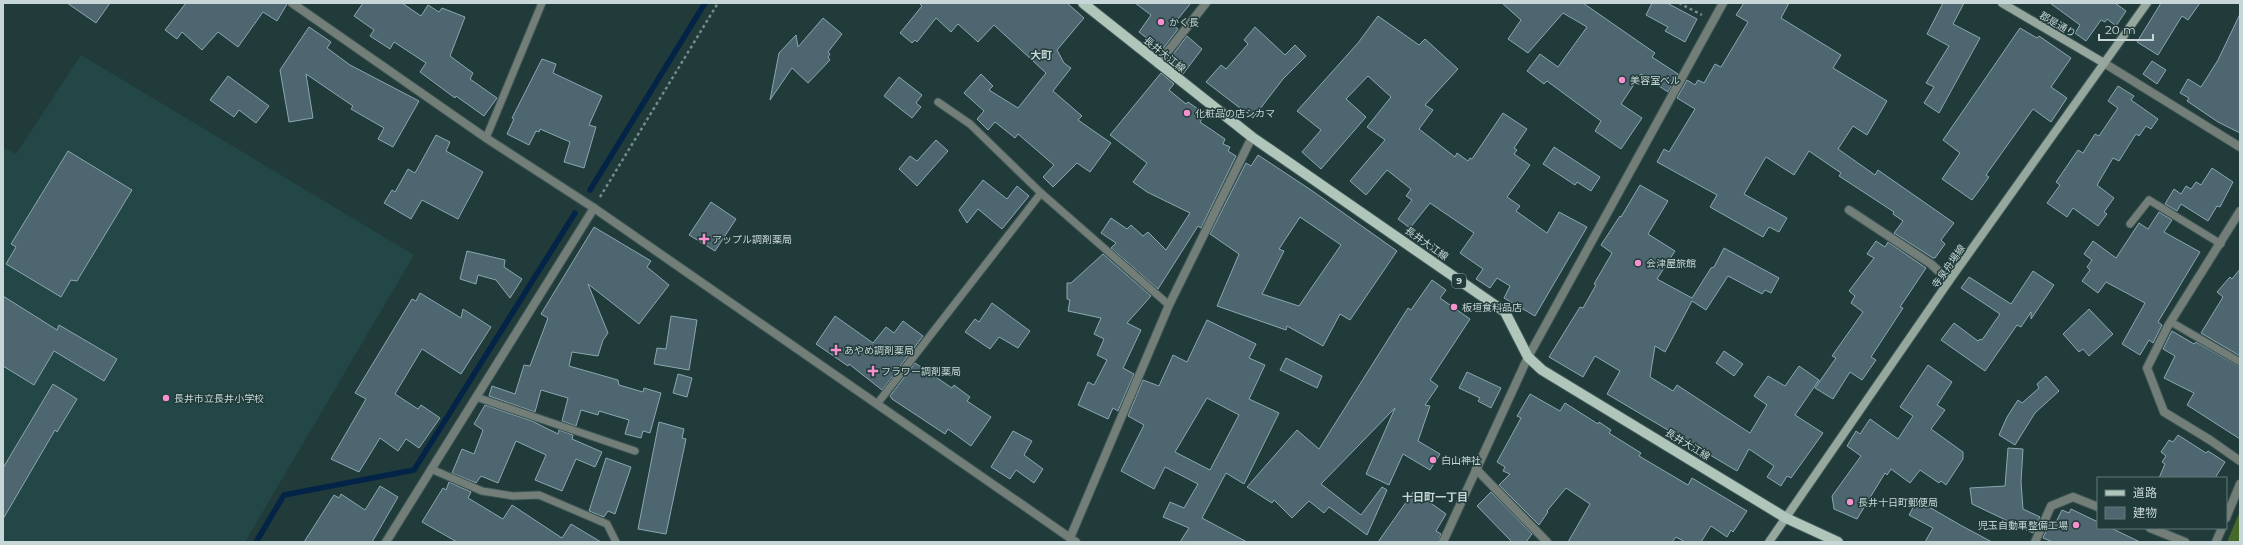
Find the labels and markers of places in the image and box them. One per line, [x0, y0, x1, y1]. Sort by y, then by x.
place label: かく長 [1169, 16, 1199, 29]
marker: かく長 [1156, 17, 1166, 27]
place label: 美容室ベル [1630, 74, 1680, 87]
marker: 美容室ベル [1617, 75, 1627, 85]
place label: 化粧品の店シカマ [1195, 107, 1275, 120]
marker: 化粧品の店シカマ [1182, 108, 1192, 118]
place label: アップル調剤薬局 [712, 233, 792, 246]
marker: アップル調剤薬局 [699, 234, 709, 244]
place label: 会津屋旅館 [1646, 257, 1696, 270]
marker: 会津屋旅館 [1633, 258, 1643, 268]
place label: 板垣食料品店 [1462, 301, 1522, 314]
marker: 板垣食料品店 [1449, 302, 1459, 312]
place label: あやめ調剤薬局 [844, 344, 914, 357]
marker: あやめ調剤薬局 [831, 345, 841, 355]
place label: フラワー調剤薬局 [881, 365, 961, 378]
marker: フラワー調剤薬局 [868, 366, 878, 376]
place label: 長井市立長井小学校 [174, 392, 264, 405]
marker: 長井市立長井小学校 [161, 393, 171, 403]
place label: 白山神社 [1441, 454, 1481, 467]
marker: 白山神社 [1428, 455, 1438, 465]
place label: 長井十日町郵便局 [1858, 496, 1938, 509]
marker: 長井十日町郵便局 [1845, 497, 1855, 507]
place label: 児玉自動車整備工場 [1978, 519, 2068, 532]
marker: 児玉自動車整備工場 [2071, 520, 2081, 530]

